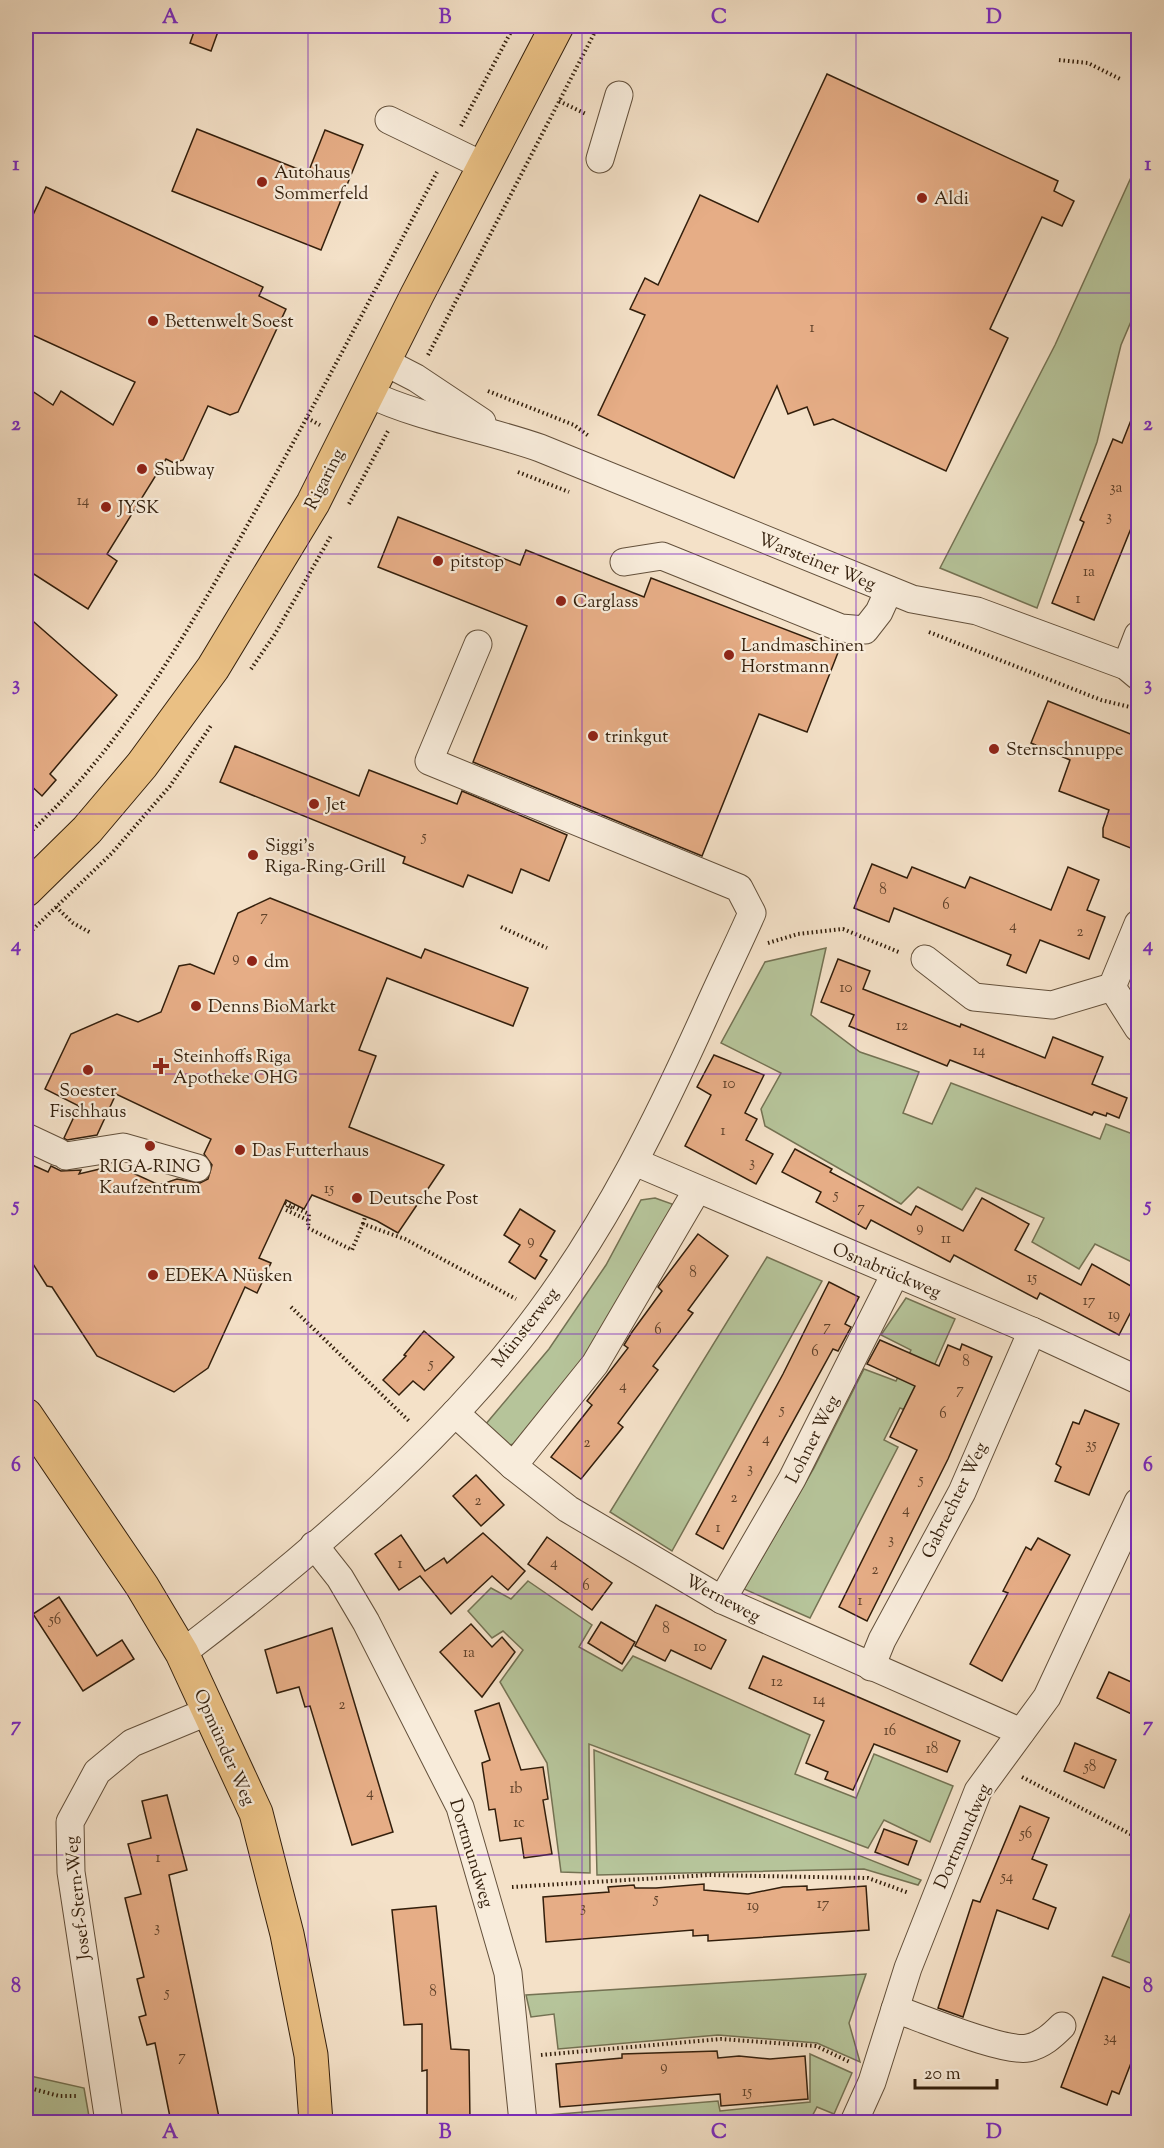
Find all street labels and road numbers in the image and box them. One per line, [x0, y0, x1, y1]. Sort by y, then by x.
street label: Rigaring [299, 444, 352, 515]
street label: Warsteiner Weg [753, 527, 879, 598]
street label: Osnabrückweg [828, 1237, 945, 1307]
street label: Münsterweg [487, 1282, 566, 1374]
street label: Lohner Weg [780, 1391, 847, 1489]
street label: Gabrechter Weg [916, 1438, 995, 1564]
street label: Werneweg [680, 1569, 765, 1631]
street label: Opmünder Weg [186, 1685, 261, 1811]
street label: Dortmundweg [929, 1780, 999, 1894]
street label: Dortmundweg [441, 1796, 499, 1911]
street label: Josef-Stern-Weg [60, 1834, 99, 1962]

